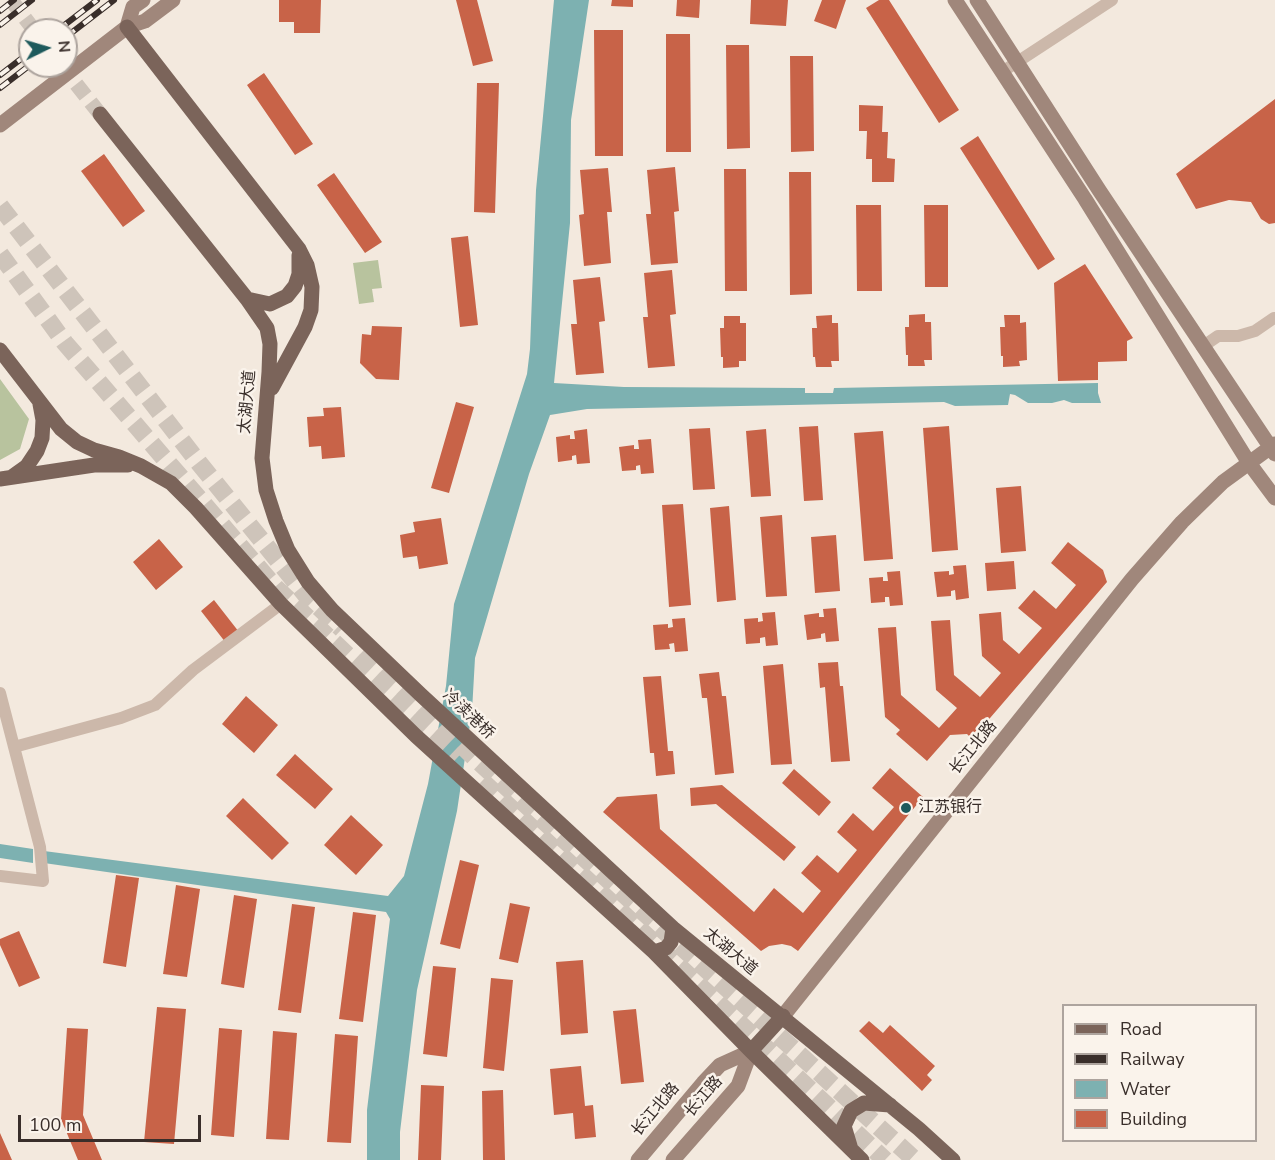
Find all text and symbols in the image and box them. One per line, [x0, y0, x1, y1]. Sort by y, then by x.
north arrow [18, 18, 78, 78]
text: N [52, 40, 75, 54]
street label: 太湖大道 [236, 369, 260, 435]
street label: 冷渎港桥 [438, 686, 498, 744]
street label: 长江北路 [946, 717, 1002, 779]
place label: 江苏银行 [918, 798, 982, 818]
marker: 江苏银行 [899, 801, 913, 815]
street label: 太湖大道 [699, 924, 761, 980]
legend [1062, 1004, 1257, 1142]
text: Road [1120, 1017, 1162, 1041]
text: Railway [1120, 1047, 1185, 1071]
street label: 长江路 [681, 1073, 727, 1121]
text: Water [1120, 1077, 1171, 1101]
street label: 长江北路 [628, 1079, 684, 1141]
scale bar [21, 1103, 204, 1141]
text: Building [1120, 1107, 1187, 1131]
text: 100 m [29, 1113, 81, 1137]

